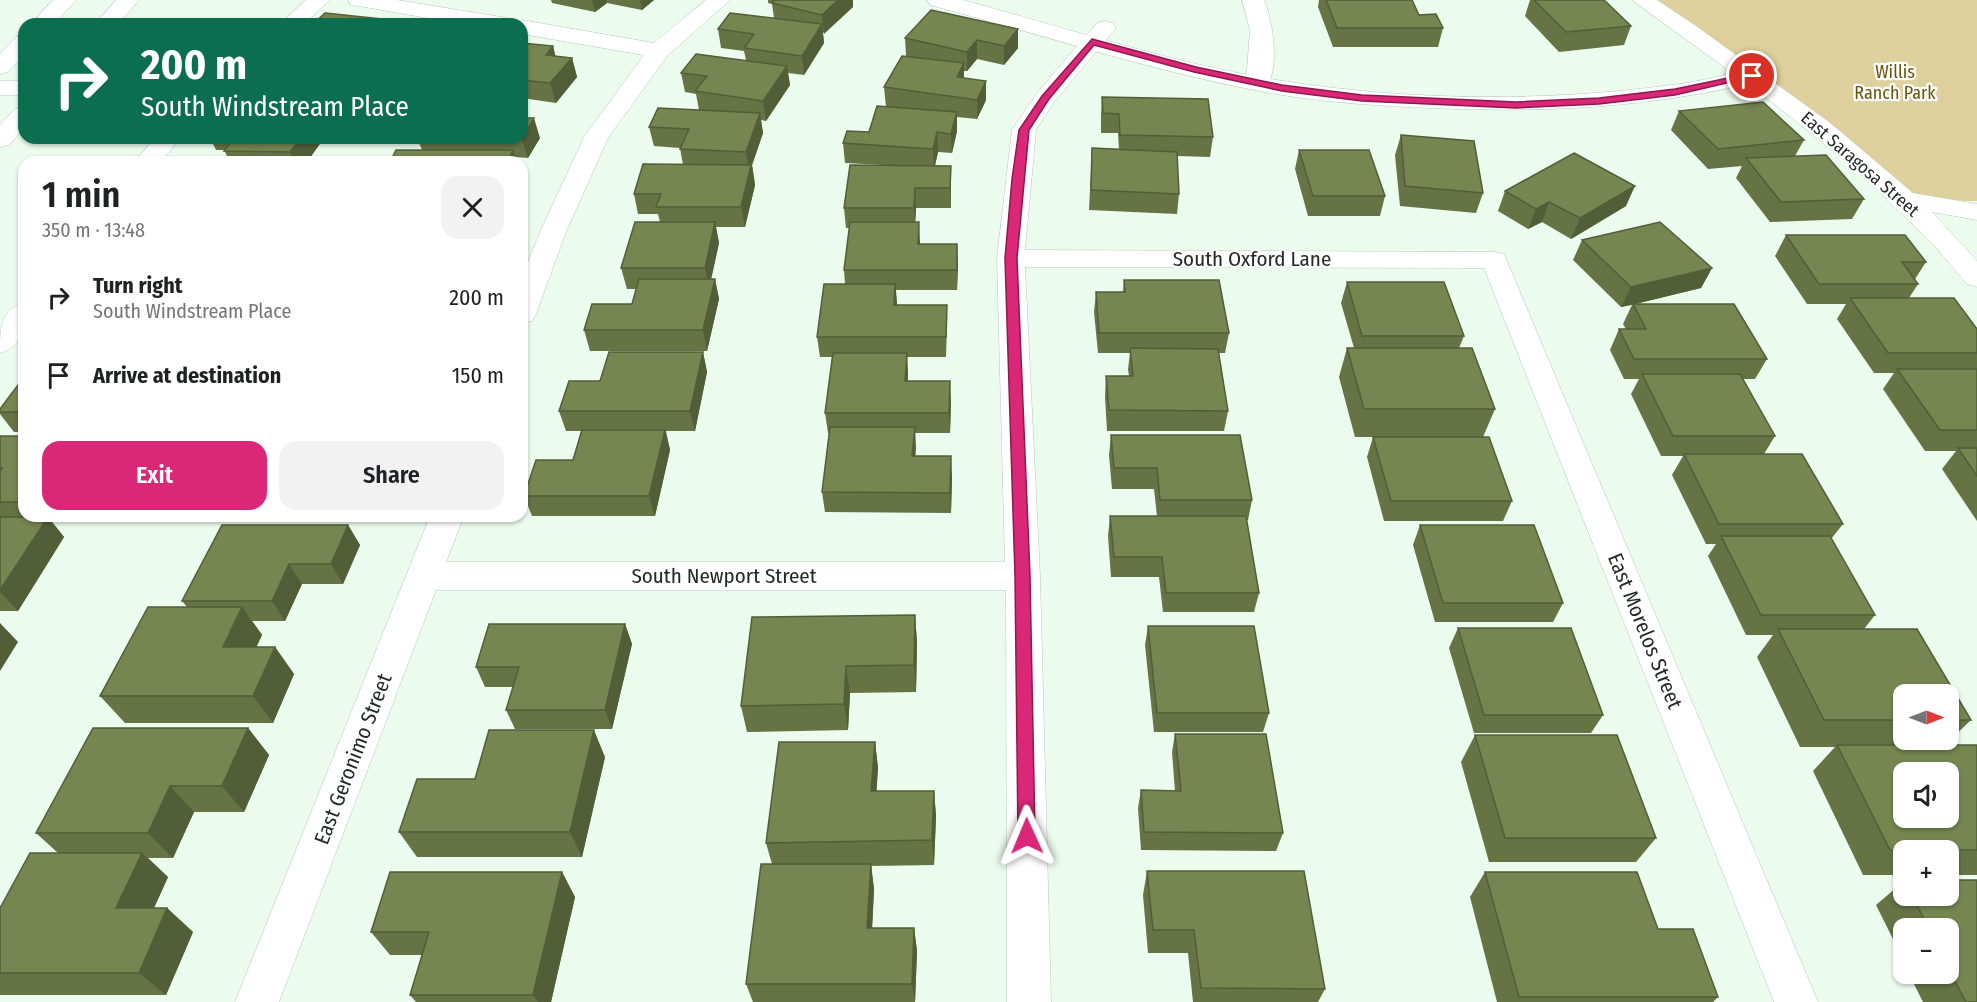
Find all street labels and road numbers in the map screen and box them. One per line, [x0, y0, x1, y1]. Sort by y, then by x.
street label: East Saragosa Street [1796, 107, 1924, 221]
street label: South Oxford Lane [1173, 246, 1331, 272]
street label: East Morelos Street [1602, 549, 1688, 713]
street label: South Newport Street [631, 563, 817, 589]
street label: East Geronimo Street [308, 670, 398, 848]

